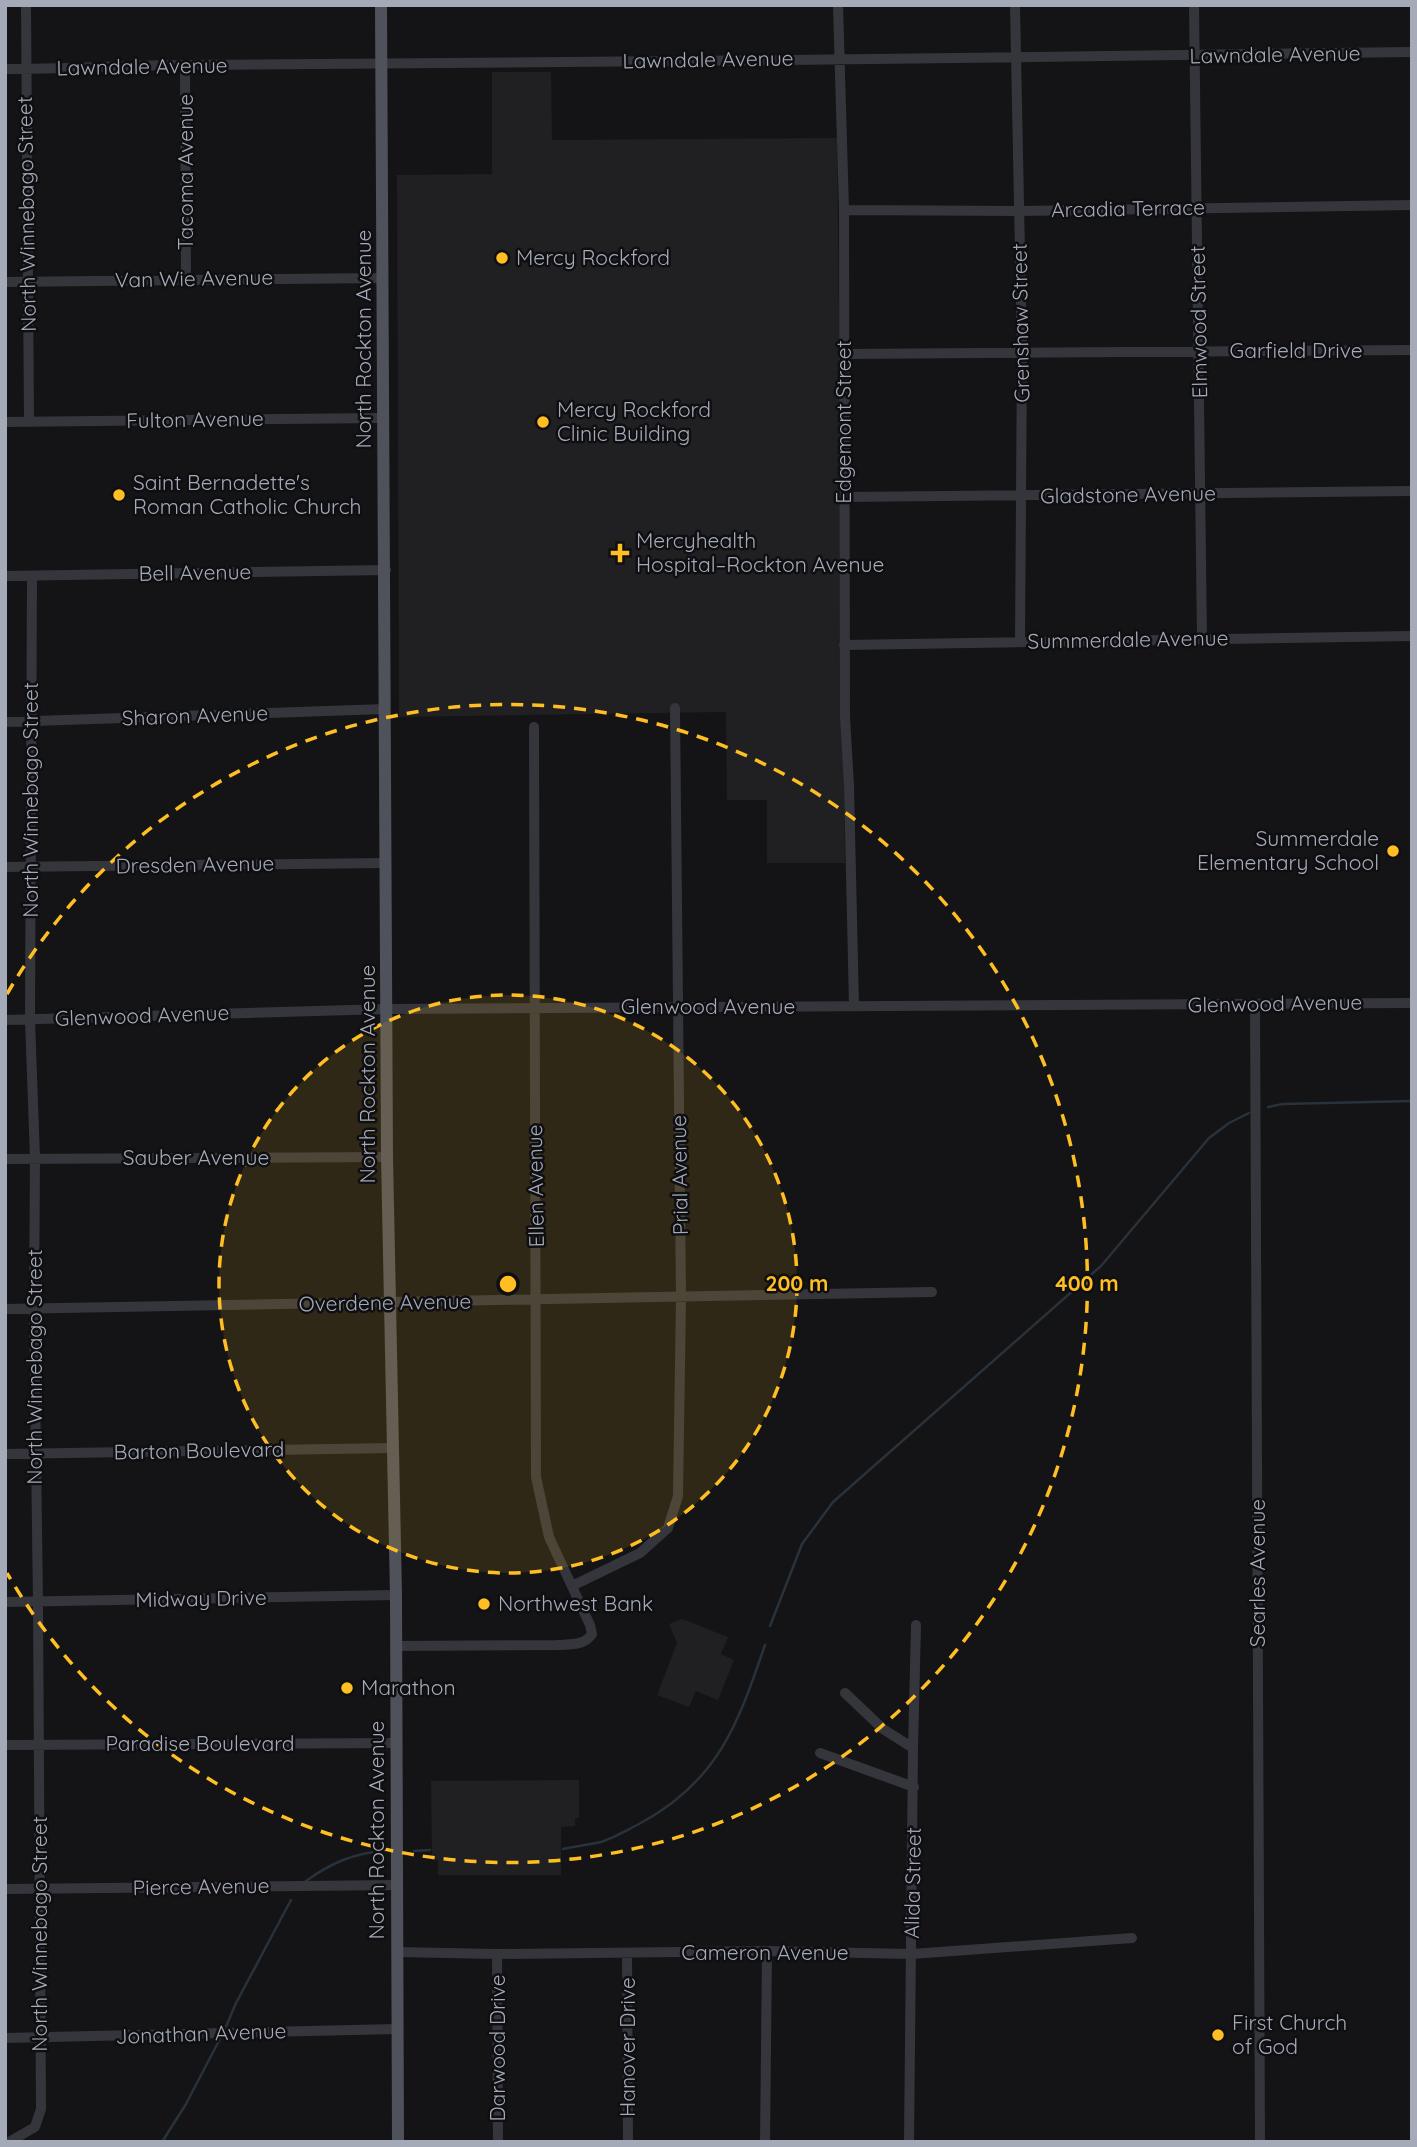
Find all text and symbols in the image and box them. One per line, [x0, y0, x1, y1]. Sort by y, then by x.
street label: Lawndale Avenue [1189, 40, 1361, 68]
street label: Lawndale Avenue [622, 45, 794, 73]
street label: Lawndale Avenue [56, 52, 228, 80]
street label: Tacoma Avenue [172, 94, 198, 250]
street label: North Winnebago Street [11, 96, 41, 332]
street label: Arcadia Terrace [1051, 194, 1205, 222]
street label: North Rockton Avenue [350, 230, 376, 449]
street label: Grenshaw Street [1006, 243, 1034, 403]
place label: Mercy Rockford [516, 244, 670, 270]
street label: Elmwood Street [1184, 245, 1212, 399]
marker: Mercy Rockford [494, 250, 510, 266]
street label: Van Wie Avenue [115, 264, 273, 292]
street label: Garfield Drive [1229, 337, 1363, 363]
street label: Edgemont Street [830, 340, 856, 504]
place label: Mercy Rockford Clinic Building [557, 396, 711, 446]
street label: Fulton Avenue [126, 405, 264, 433]
marker: Mercy Rockford Clinic Building [535, 414, 551, 430]
place label: Saint Bernadette's Roman Catholic Church [133, 469, 362, 519]
street label: Gladstone Avenue [1040, 479, 1216, 509]
marker: Saint Bernadette's Roman Catholic Church [111, 487, 127, 503]
place label: Mercyhealth Hospital–Rockton Avenue [636, 527, 884, 577]
marker: Mercyhealth Hospital–Rockton Avenue [610, 543, 630, 563]
street label: Bell Avenue [138, 558, 252, 586]
street label: Summerdale Avenue [1027, 624, 1229, 654]
street label: North Winnebago Street [17, 682, 43, 918]
street label: Sharon Avenue [121, 699, 269, 731]
place label: Summerdale Elementary School [1197, 825, 1379, 875]
marker: Summerdale Elementary School [1385, 843, 1401, 859]
street label: Dresden Avenue [115, 850, 275, 878]
street label: North Rockton Avenue [354, 965, 380, 1184]
street label: Glenwood Avenue [1187, 988, 1363, 1018]
street label: Glenwood Avenue [621, 993, 795, 1019]
street label: Glenwood Avenue [54, 999, 230, 1031]
street label: Prial Avenue [665, 1115, 693, 1235]
street label: Ellen Avenue [521, 1124, 549, 1248]
street label: Sauber Avenue [123, 1144, 269, 1170]
street label: North Winnebago Street [21, 1249, 47, 1485]
text: 200 m [766, 1270, 828, 1296]
text: 400 m [1055, 1270, 1119, 1296]
centre of rings [496, 1272, 520, 1296]
street label: Overdene Avenue [298, 1287, 472, 1317]
street label: Barton Boulevard [113, 1436, 285, 1464]
street label: Searles Avenue [1244, 1499, 1270, 1647]
street label: Midway Drive [135, 1584, 267, 1612]
place label: Northwest Bank [498, 1590, 653, 1616]
marker: Northwest Bank [476, 1596, 492, 1612]
place label: Marathon [361, 1674, 456, 1700]
marker: Marathon [339, 1680, 355, 1696]
street label: North Rockton Avenue [363, 1721, 389, 1940]
street label: Paradise Boulevard [105, 1730, 295, 1756]
street label: North Winnebago Street [26, 1816, 52, 2052]
street label: Alida Street [898, 1827, 926, 1939]
street label: Pierce Avenue [132, 1872, 270, 1900]
street label: Cameron Avenue [681, 1939, 849, 1965]
street label: Darwood Drive [484, 1974, 510, 2122]
street label: Hanover Drive [614, 1977, 640, 2117]
place label: First Church of God [1232, 2009, 1347, 2059]
street label: Jonathan Avenue [115, 2017, 287, 2049]
marker: First Church of God [1210, 2027, 1226, 2043]

